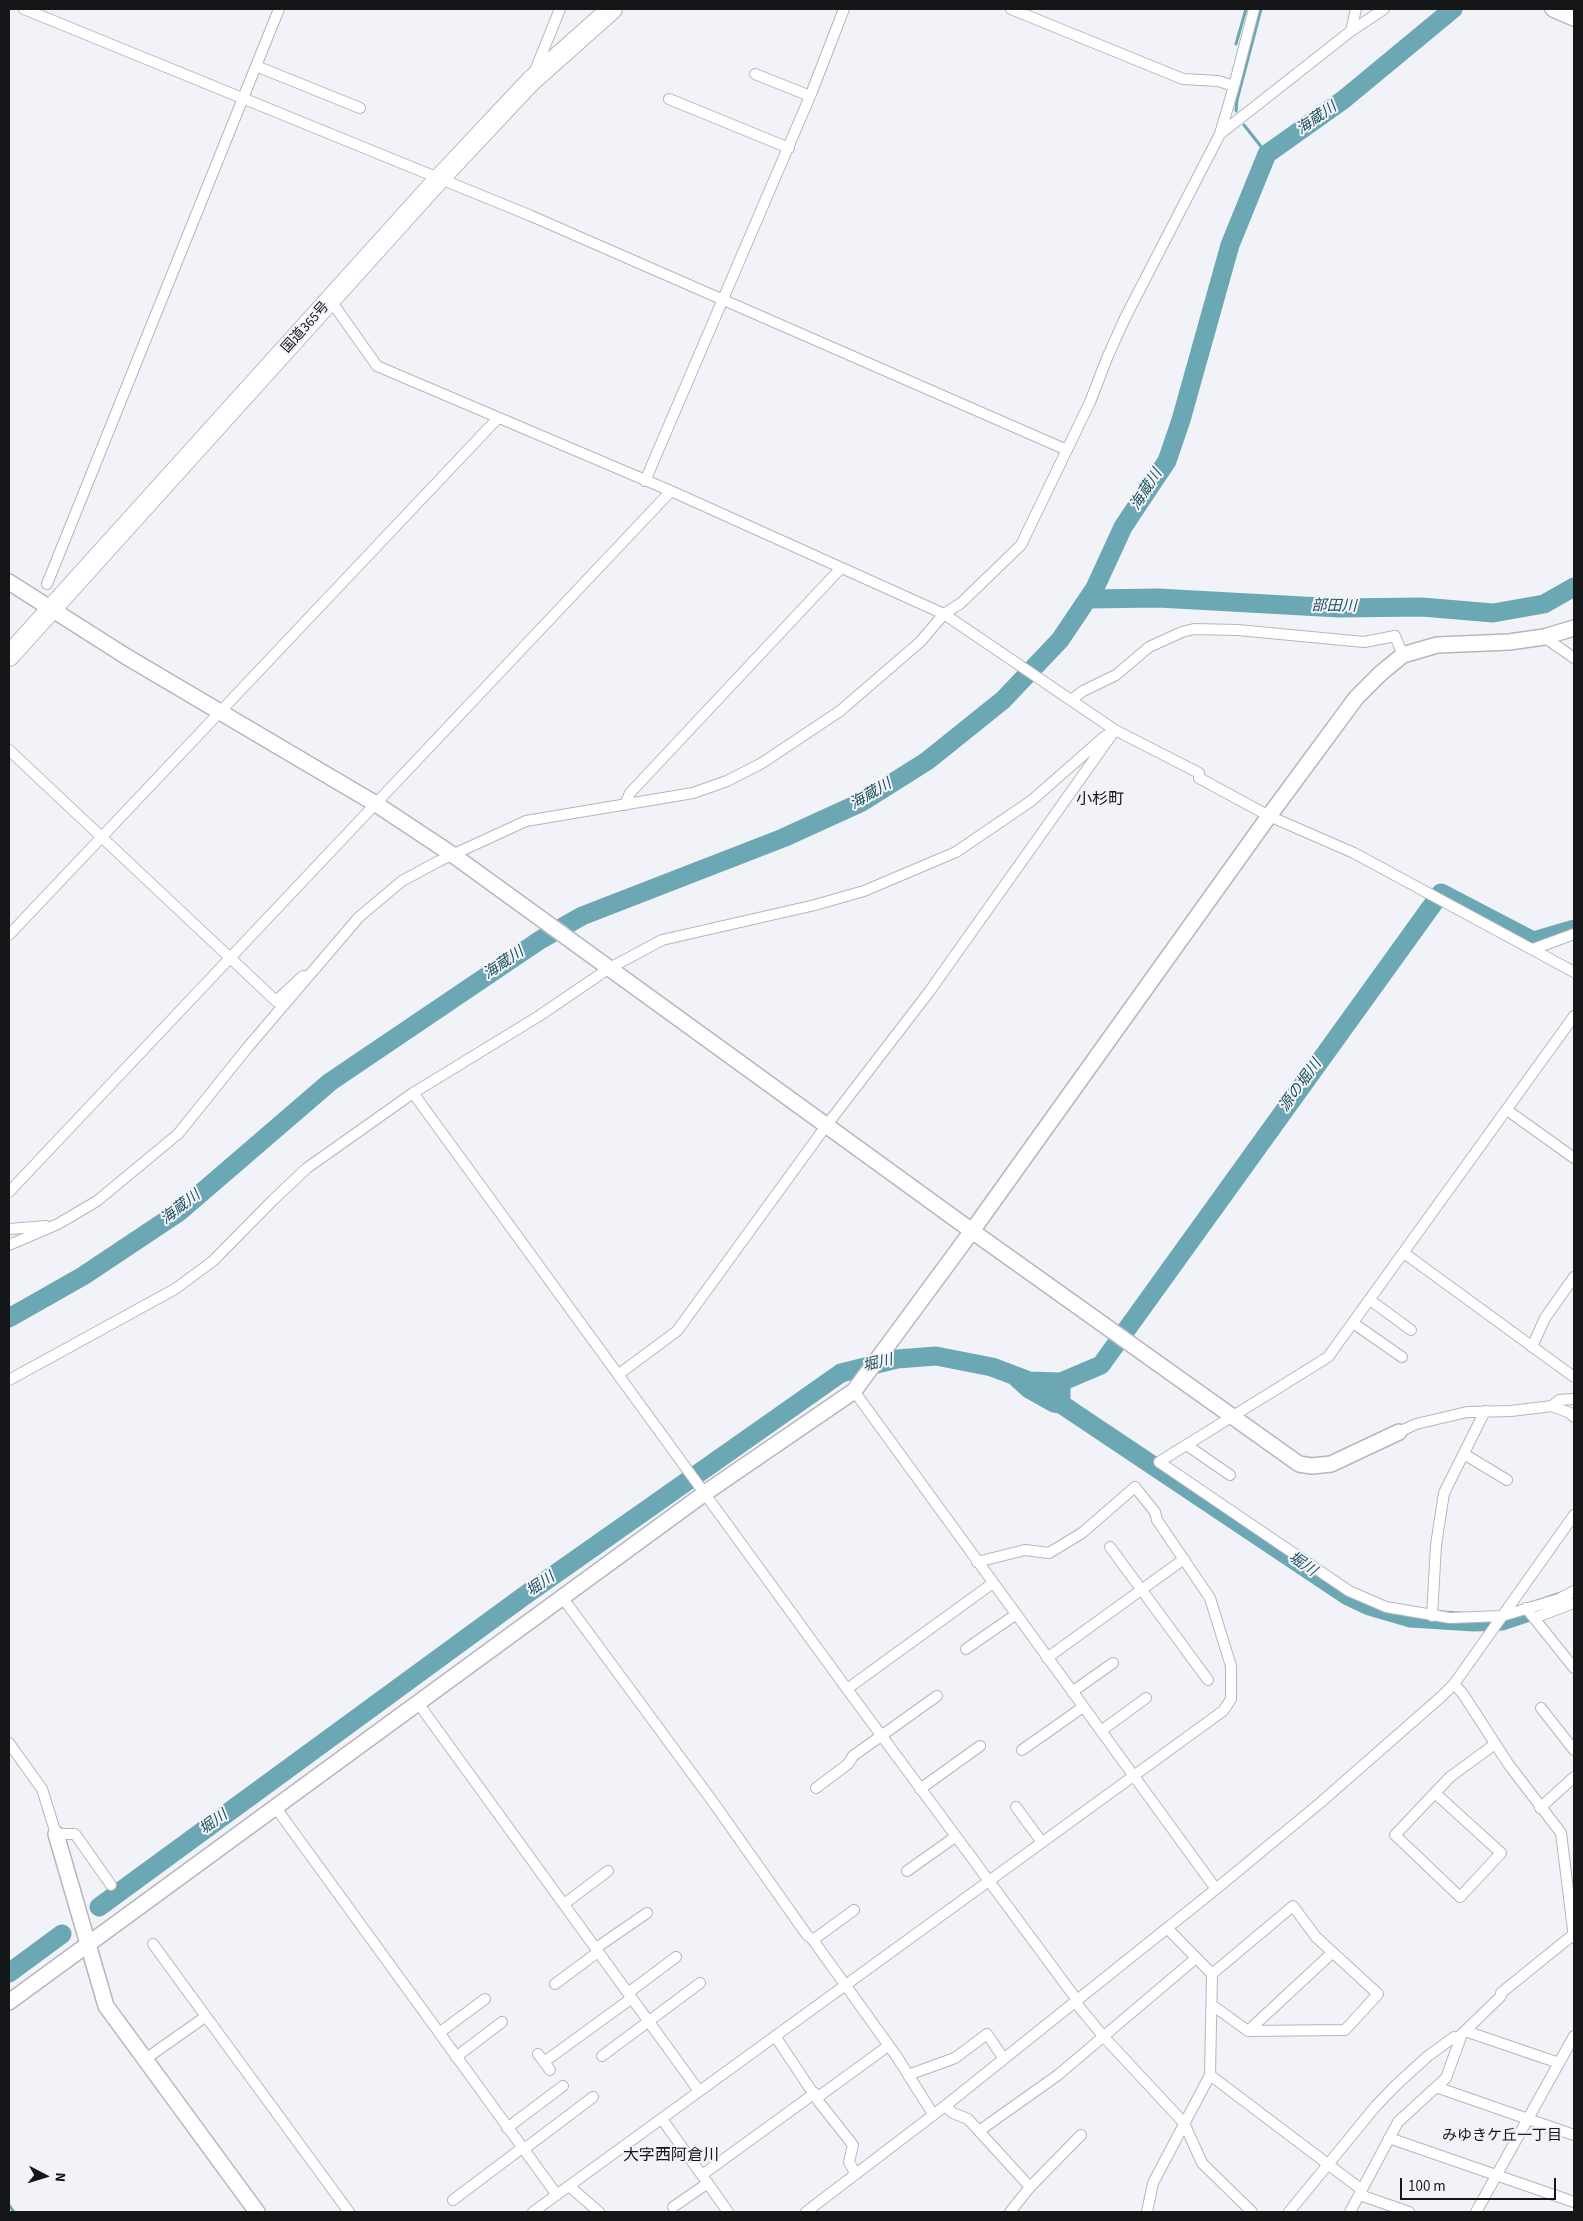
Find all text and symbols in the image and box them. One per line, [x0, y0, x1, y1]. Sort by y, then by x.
water label: 海蔵川 [1293, 99, 1341, 139]
street label: 国道365号 [279, 299, 333, 357]
water label: 海蔵川 [1127, 466, 1167, 514]
water label: 部田川 [1311, 598, 1357, 616]
water label: 海蔵川 [847, 776, 895, 814]
district label: 小杉町 [1076, 790, 1124, 810]
water label: 海蔵川 [480, 944, 528, 984]
water label: 源の堀川 [1276, 1056, 1326, 1116]
water label: 海蔵川 [158, 1187, 204, 1229]
water label: 堀川 [861, 1352, 895, 1376]
water label: 堀川 [1285, 1549, 1319, 1581]
water label: 堀川 [524, 1569, 558, 1601]
water label: 堀川 [197, 1807, 231, 1839]
district label: みゆきケ丘一丁目 [1442, 2128, 1562, 2146]
district label: 大字西阿倉川 [623, 2146, 719, 2166]
north arrow [20, 2151, 70, 2201]
scale bar [1403, 2168, 1559, 2200]
text: N [50, 2172, 70, 2183]
text: 100 m [1408, 2176, 1446, 2197]

